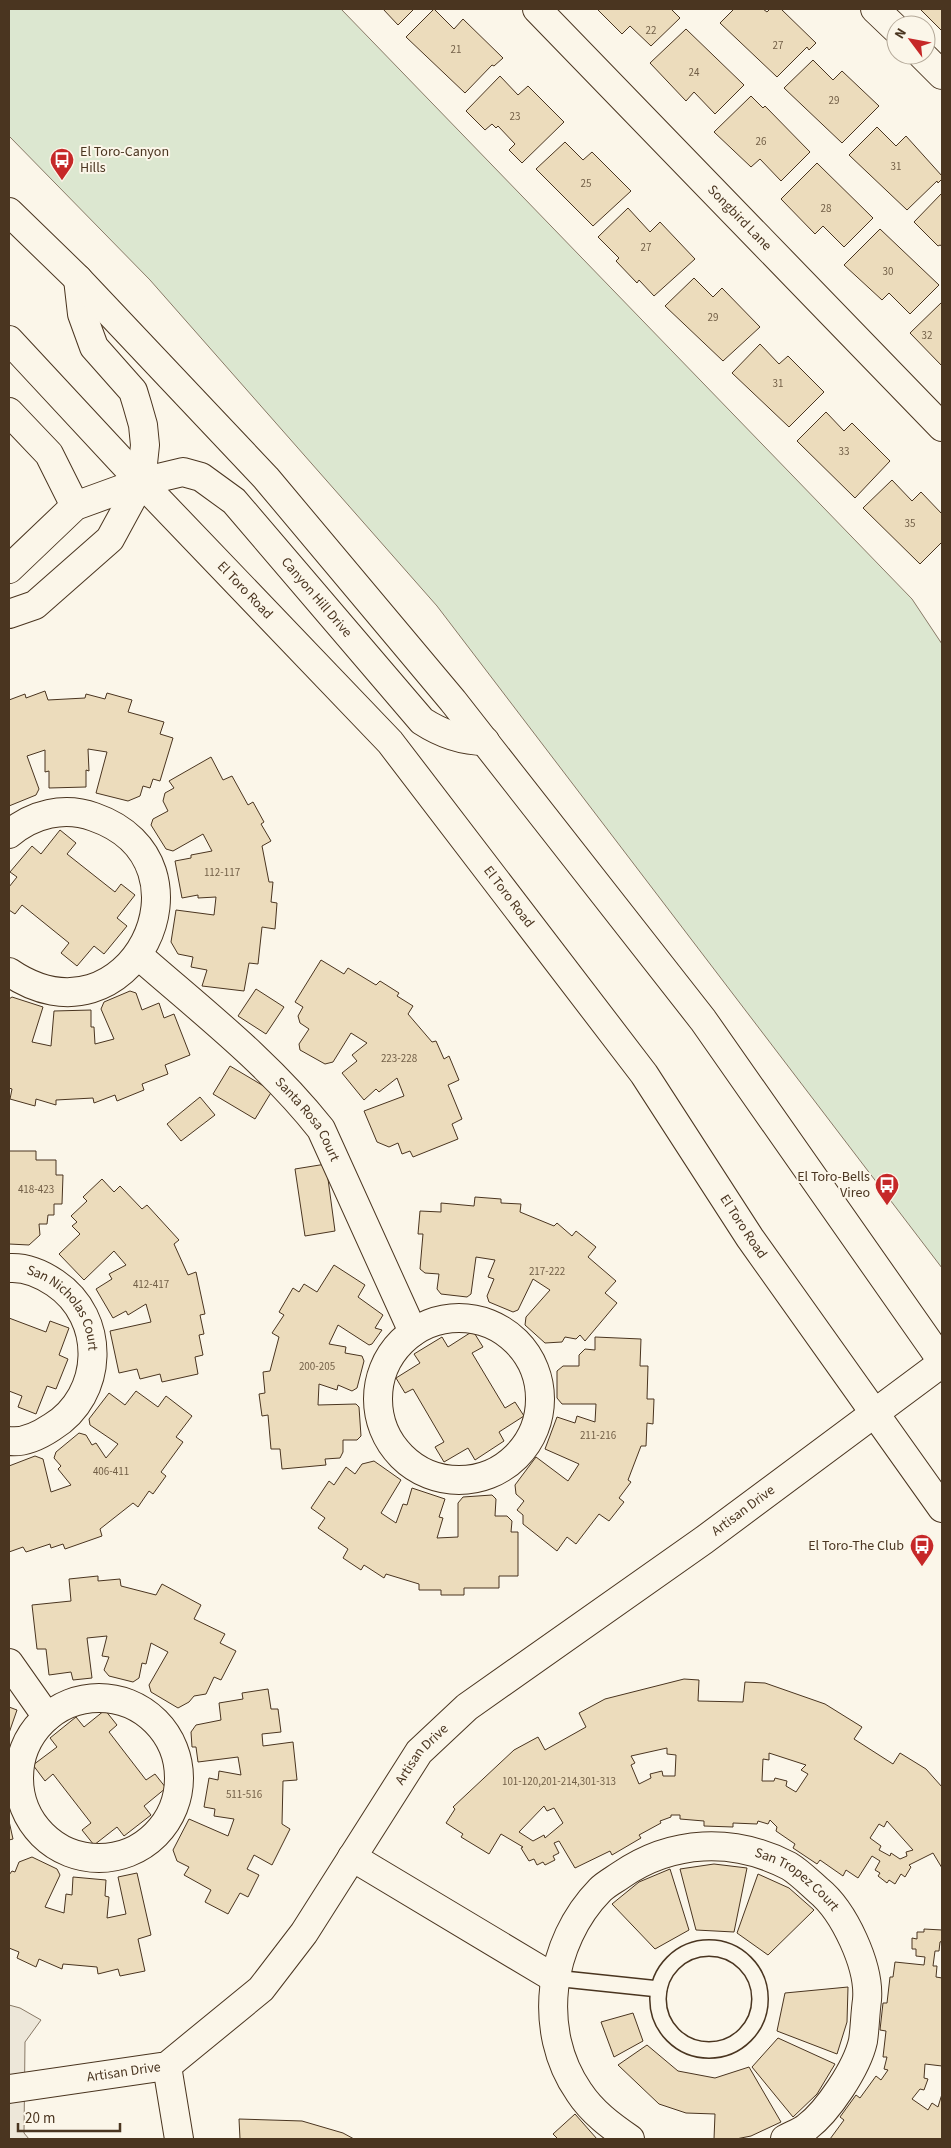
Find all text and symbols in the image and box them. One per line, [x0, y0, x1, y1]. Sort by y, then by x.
north arrow [886, 15, 936, 65]
house number: 22 [646, 23, 656, 38]
text: N [890, 24, 912, 43]
house number: 27 [773, 38, 783, 53]
house number: 21 [451, 42, 461, 57]
house number: 24 [689, 65, 700, 80]
house number: 29 [829, 93, 839, 108]
house number: 23 [510, 109, 520, 124]
house number: 26 [756, 134, 767, 149]
place label: El Toro-Canyon Hills [80, 142, 169, 178]
bus stop icon: El Toro-Canyon Hills [49, 147, 75, 181]
house number: 31 [891, 159, 901, 174]
house number: 25 [581, 176, 591, 191]
street label: Songbird Lane [703, 181, 776, 255]
house number: 28 [821, 201, 832, 216]
house number: 27 [641, 240, 651, 255]
house number: 30 [883, 264, 893, 279]
house number: 29 [708, 310, 718, 325]
house number: 32 [922, 328, 932, 343]
house number: 31 [773, 376, 783, 391]
house number: 33 [839, 444, 849, 459]
house number: 35 [905, 516, 915, 531]
street label: Canyon Hill Drive [276, 553, 357, 642]
street label: El Toro Road [212, 557, 277, 624]
street label: El Toro Road [478, 862, 539, 932]
house number: 112-117 [204, 865, 240, 880]
house number: 223-228 [381, 1051, 418, 1066]
street label: Santa Rosa Court [270, 1073, 345, 1165]
place label: El Toro-Bells Vireo [797, 1167, 870, 1203]
bus stop icon: El Toro-Bells Vireo [874, 1172, 900, 1206]
house number: 418-423 [18, 1182, 54, 1197]
street label: El Toro Road [715, 1191, 772, 1263]
street label: San Nicholas Court [24, 1260, 103, 1352]
house number: 217-222 [529, 1264, 565, 1279]
house number: 412-417 [133, 1277, 169, 1292]
house number: 200-205 [299, 1359, 335, 1374]
house number: 211-216 [580, 1428, 617, 1443]
house number: 406-411 [93, 1464, 129, 1479]
street label: Artisan Drive [708, 1480, 779, 1541]
bus stop icon: El Toro-The Club [909, 1533, 935, 1567]
place label: El Toro-The Club [808, 1536, 904, 1556]
street label: Artisan Drive [390, 1719, 453, 1789]
house number: 101-120,201-214,301-313 [502, 1774, 616, 1789]
house number: 511-516 [226, 1787, 263, 1802]
street label: San Tropez Court [752, 1843, 844, 1916]
street label: Artisan Drive [86, 2057, 162, 2088]
scale bar [18, 2100, 120, 2132]
text: 20 m [25, 2108, 55, 2129]

